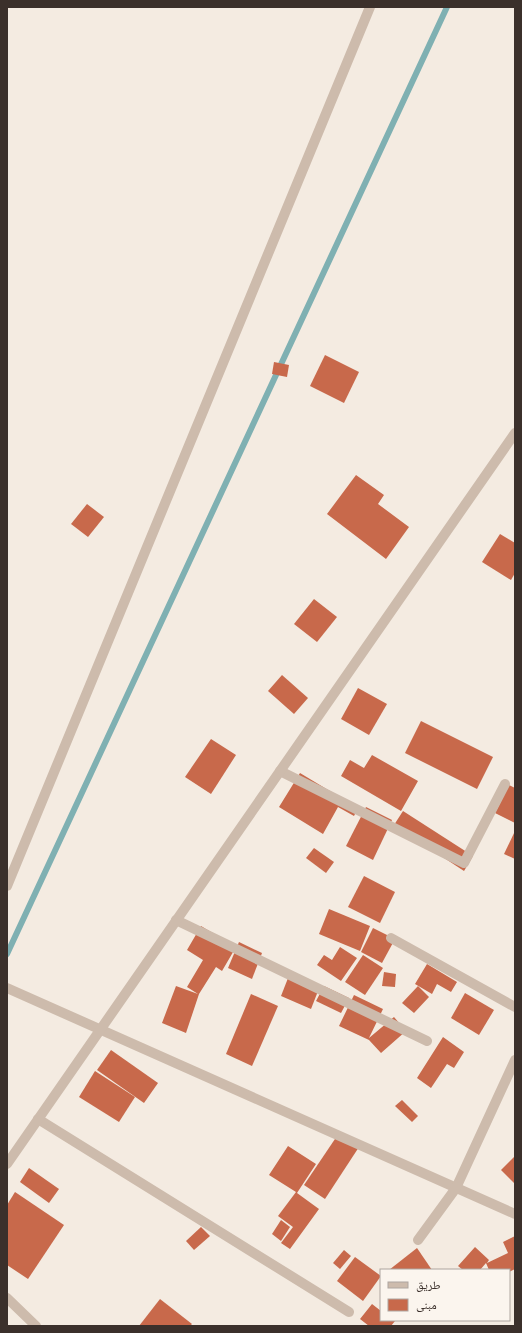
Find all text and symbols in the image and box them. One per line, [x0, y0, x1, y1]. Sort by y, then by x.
legend [380, 1269, 510, 1321]
text: طريق [416, 1278, 441, 1292]
text: مبنى [416, 1298, 437, 1312]

